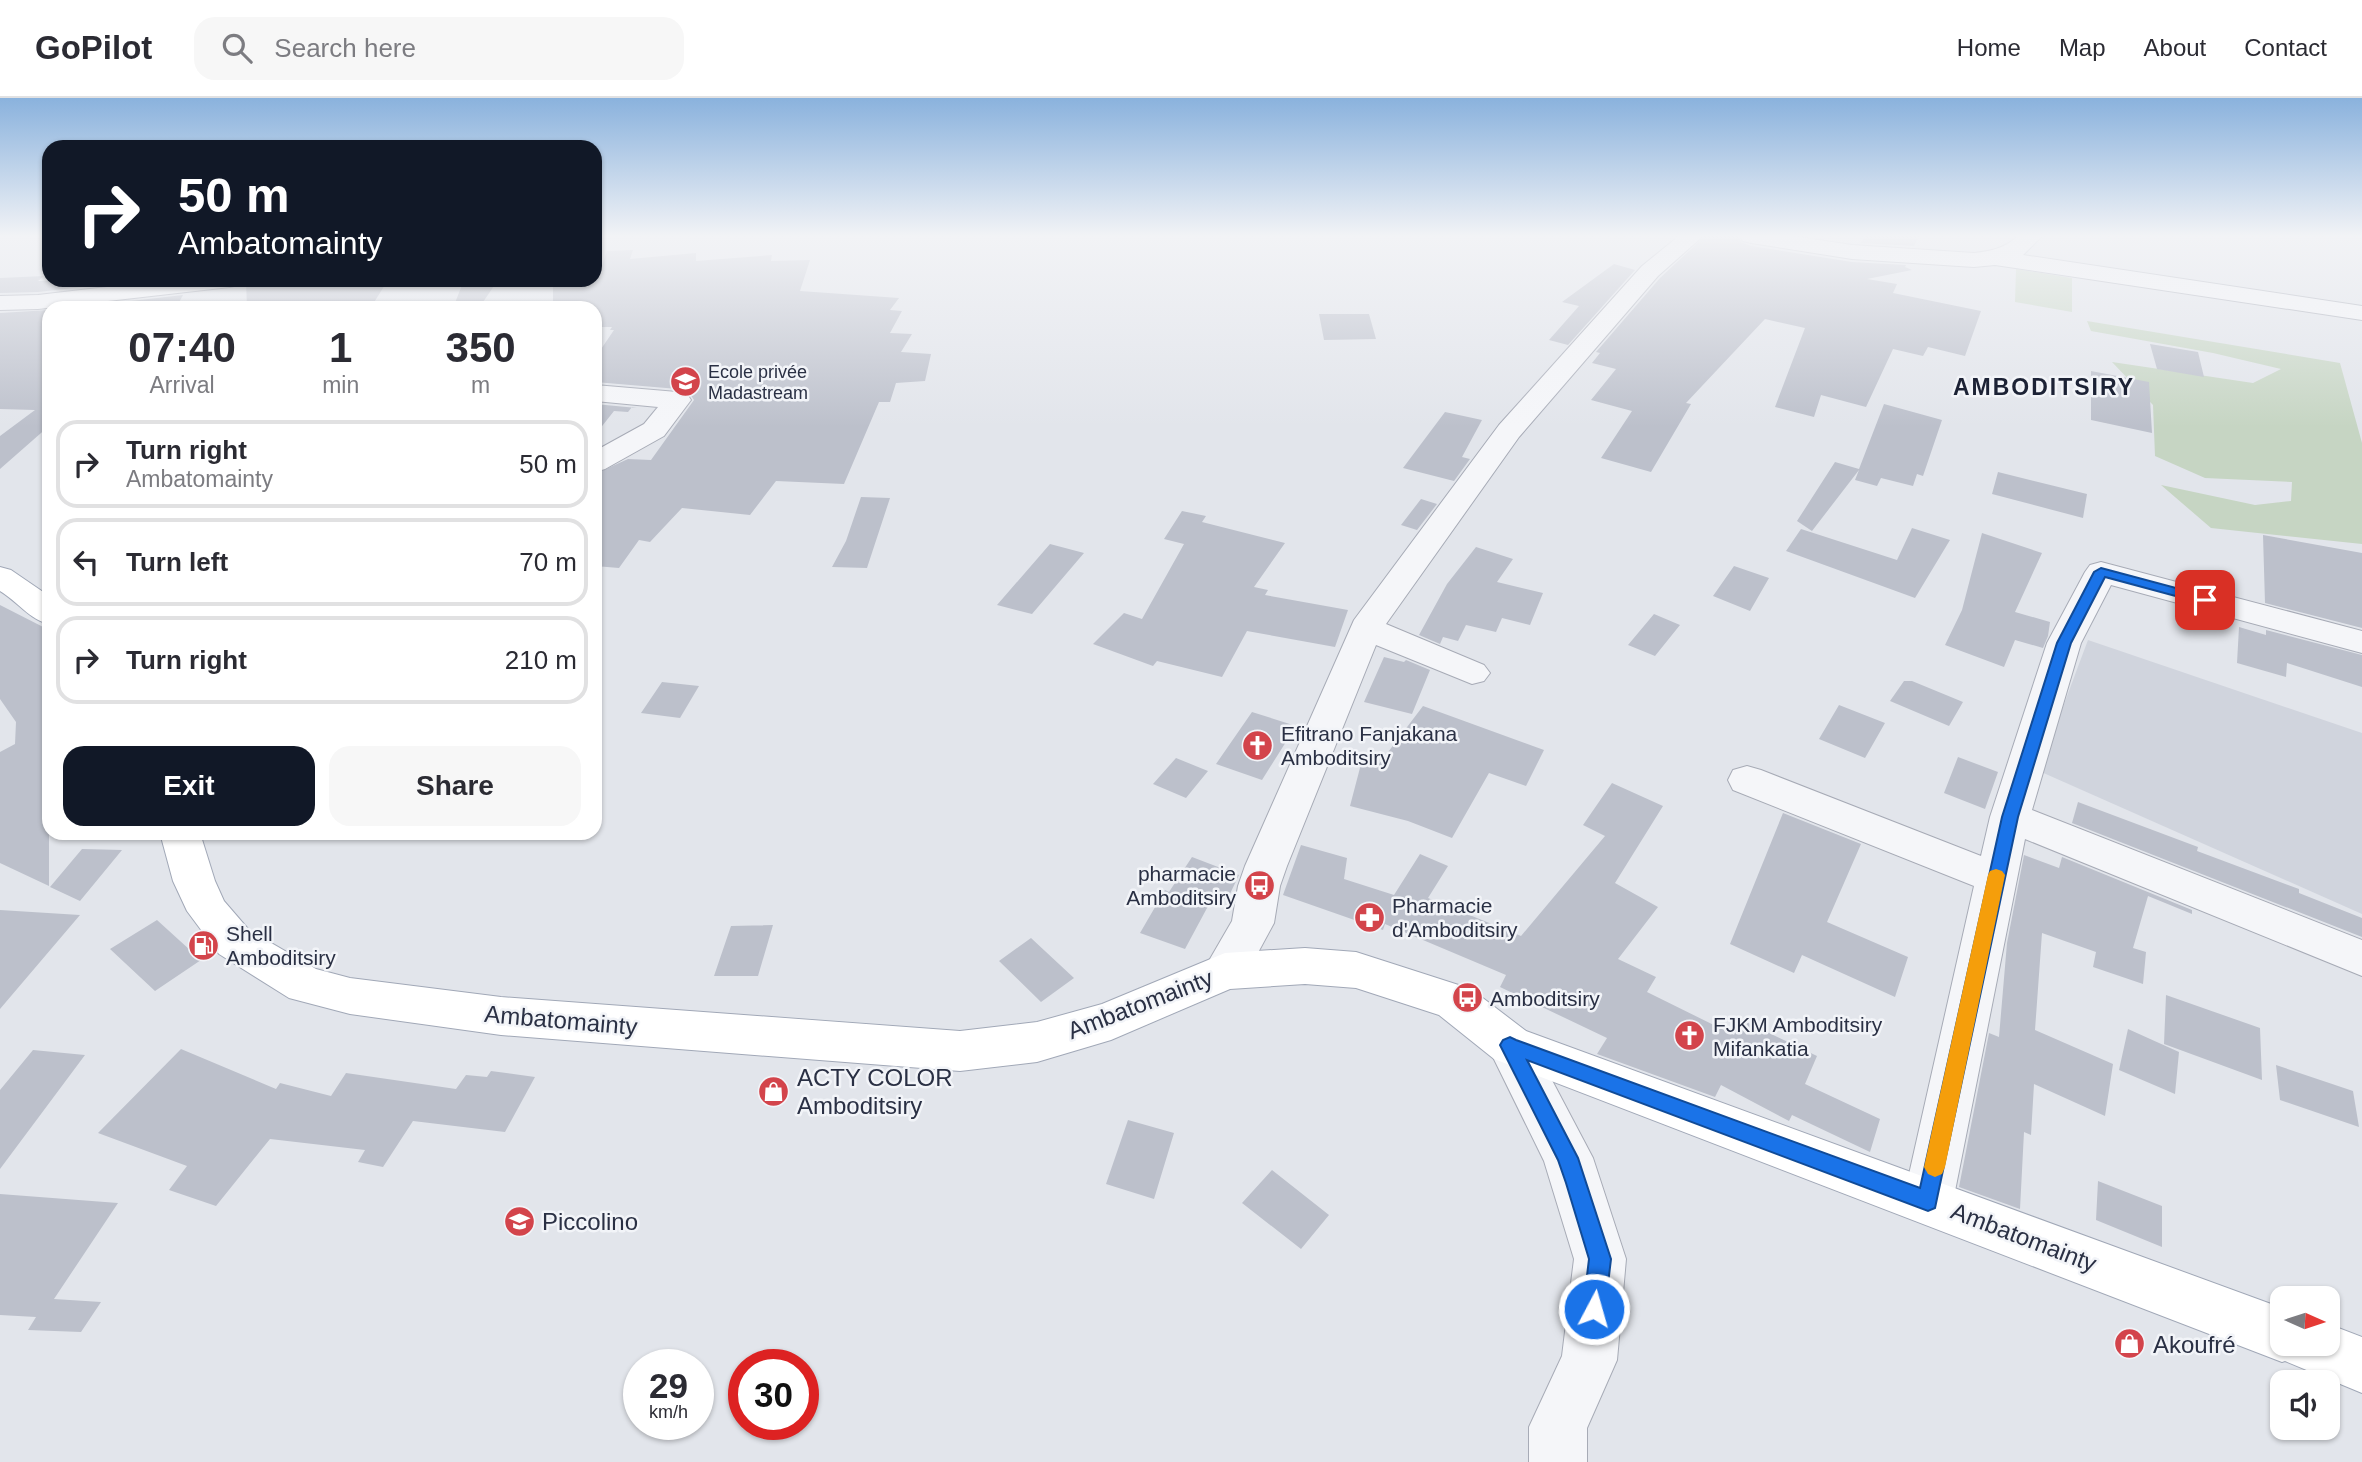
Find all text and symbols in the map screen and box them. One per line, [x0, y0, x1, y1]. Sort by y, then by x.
search box [194, 17, 684, 80]
text: GoPilot [35, 29, 152, 66]
icon: search [218, 29, 256, 67]
text: Search here [274, 33, 416, 63]
text: Home [1957, 34, 2021, 61]
text: Map [2059, 34, 2106, 61]
text: About [2144, 34, 2206, 61]
text: Contact [2244, 34, 2327, 61]
icon: right [63, 168, 154, 259]
text: 50 m [178, 168, 290, 222]
text: Ambatomainty [178, 225, 383, 261]
text: 07:40 [128, 324, 236, 371]
text: 1 [329, 324, 352, 371]
text: 350 [446, 324, 516, 371]
place label: Ecole privée Madastream [708, 362, 808, 403]
school or university icon: Ecole privée Madastream [668, 365, 702, 399]
text: Arrival [149, 372, 215, 398]
text: min [322, 372, 359, 398]
text: m [471, 372, 490, 398]
district label: AMBODITSIRY [1953, 374, 2135, 400]
text: Turn right [126, 435, 247, 465]
icon: right [67, 445, 105, 483]
text: 50 m [519, 449, 577, 479]
text: Ambatomainty [126, 466, 273, 492]
icon: left [67, 543, 105, 581]
text: Turn left [126, 547, 228, 577]
text: 70 m [519, 547, 577, 577]
pin [2175, 570, 2235, 630]
icon: arrive [2186, 581, 2224, 619]
icon: right [67, 641, 105, 679]
text: Turn right [126, 645, 247, 675]
text: 210 m [505, 645, 577, 675]
place label: Efitrano Fanjakana Amboditsiry [1281, 722, 1458, 769]
church icon: Efitrano Fanjakana Amboditsiry [1241, 728, 1275, 762]
button: Exit [63, 746, 315, 826]
button: Share [329, 746, 581, 826]
place label: pharmacie Amboditsiry [1126, 862, 1236, 909]
bus stop icon: pharmacie Amboditsiry [1242, 868, 1276, 902]
place label: Pharmacie d'Amboditsiry [1392, 894, 1518, 941]
pharmacy icon: Pharmacie d'Amboditsiry [1352, 900, 1386, 934]
place label: Shell Amboditsiry [226, 922, 336, 969]
fuel station icon: Shell Amboditsiry [186, 928, 220, 962]
street label: Ambatomainty [1064, 964, 1216, 1044]
bus stop icon: Amboditsiry [1450, 981, 1484, 1015]
place label: Amboditsiry [1490, 987, 1600, 1010]
street label: Ambatomainty [483, 1000, 639, 1040]
place label: FJKM Amboditsiry Mifankatia [1713, 1013, 1883, 1060]
church icon: FJKM Amboditsiry Mifankatia [1673, 1019, 1707, 1053]
place label: ACTY COLOR Amboditsiry [797, 1064, 953, 1119]
shop icon: ACTY COLOR Amboditsiry [757, 1074, 791, 1108]
street label: Ambatomainty [1948, 1197, 2100, 1277]
school or university icon: Piccolino [502, 1204, 536, 1238]
place label: Piccolino [542, 1208, 638, 1235]
position arrow [1557, 1272, 1631, 1346]
north arrow [2270, 1286, 2340, 1356]
map controls [2270, 1286, 2340, 1440]
shop icon: Akoufré [2113, 1327, 2147, 1361]
place label: Akoufré [2153, 1331, 2236, 1358]
speed limit sign: 30 [728, 1349, 819, 1440]
text: 29 [649, 1366, 688, 1405]
button: sound [2270, 1370, 2340, 1440]
text: km/h [649, 1402, 688, 1422]

